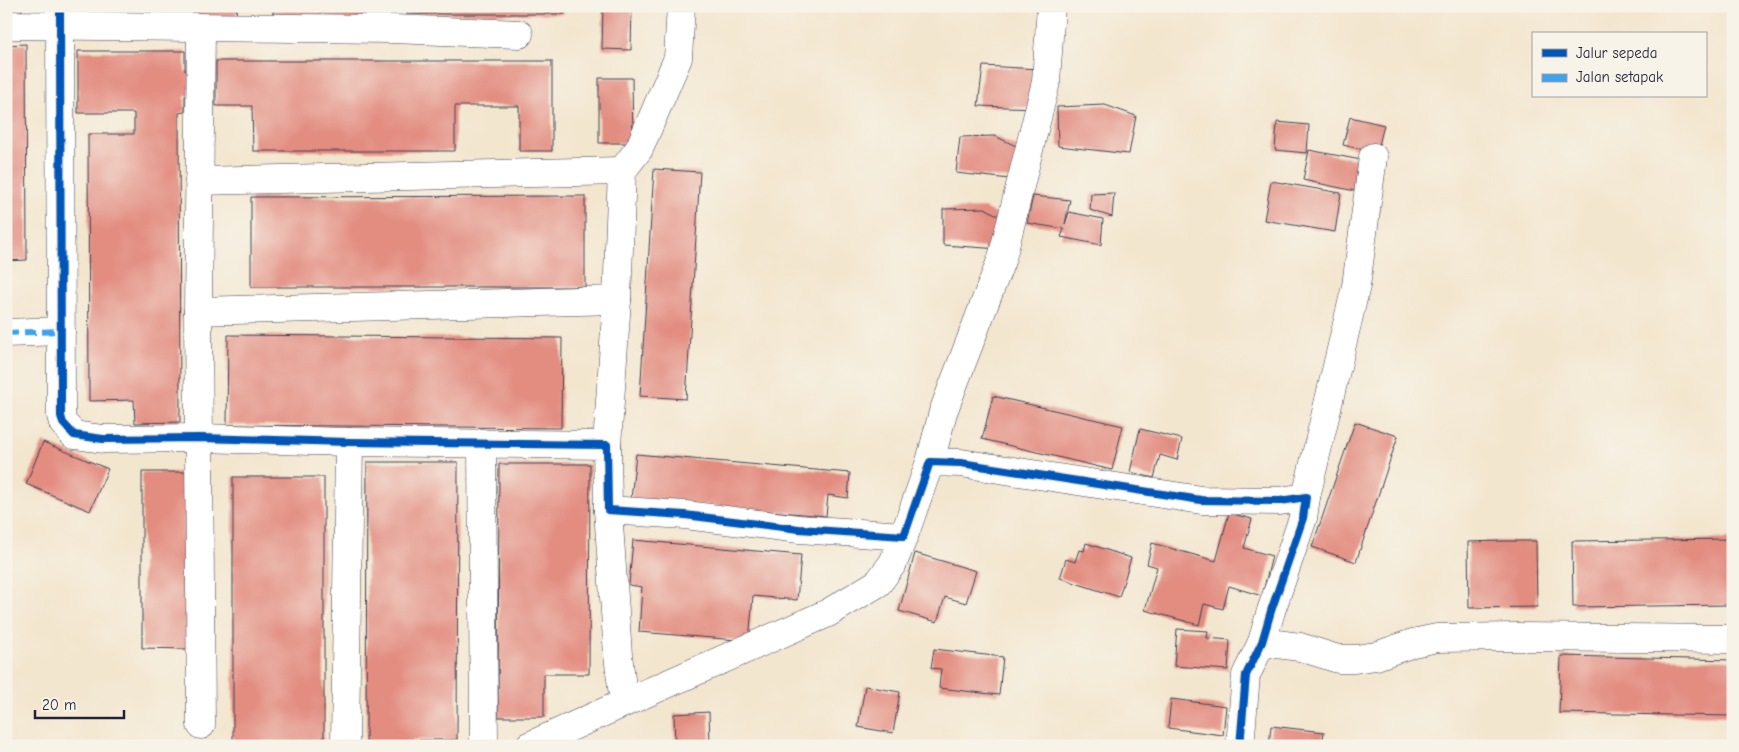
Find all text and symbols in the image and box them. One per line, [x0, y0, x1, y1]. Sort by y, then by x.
legend [1532, 32, 1706, 98]
text: Jalur sepeda [1576, 44, 1657, 62]
text: Jalan setapak [1576, 68, 1664, 86]
scale bar [35, 687, 124, 719]
text: 20 m [42, 696, 76, 714]

